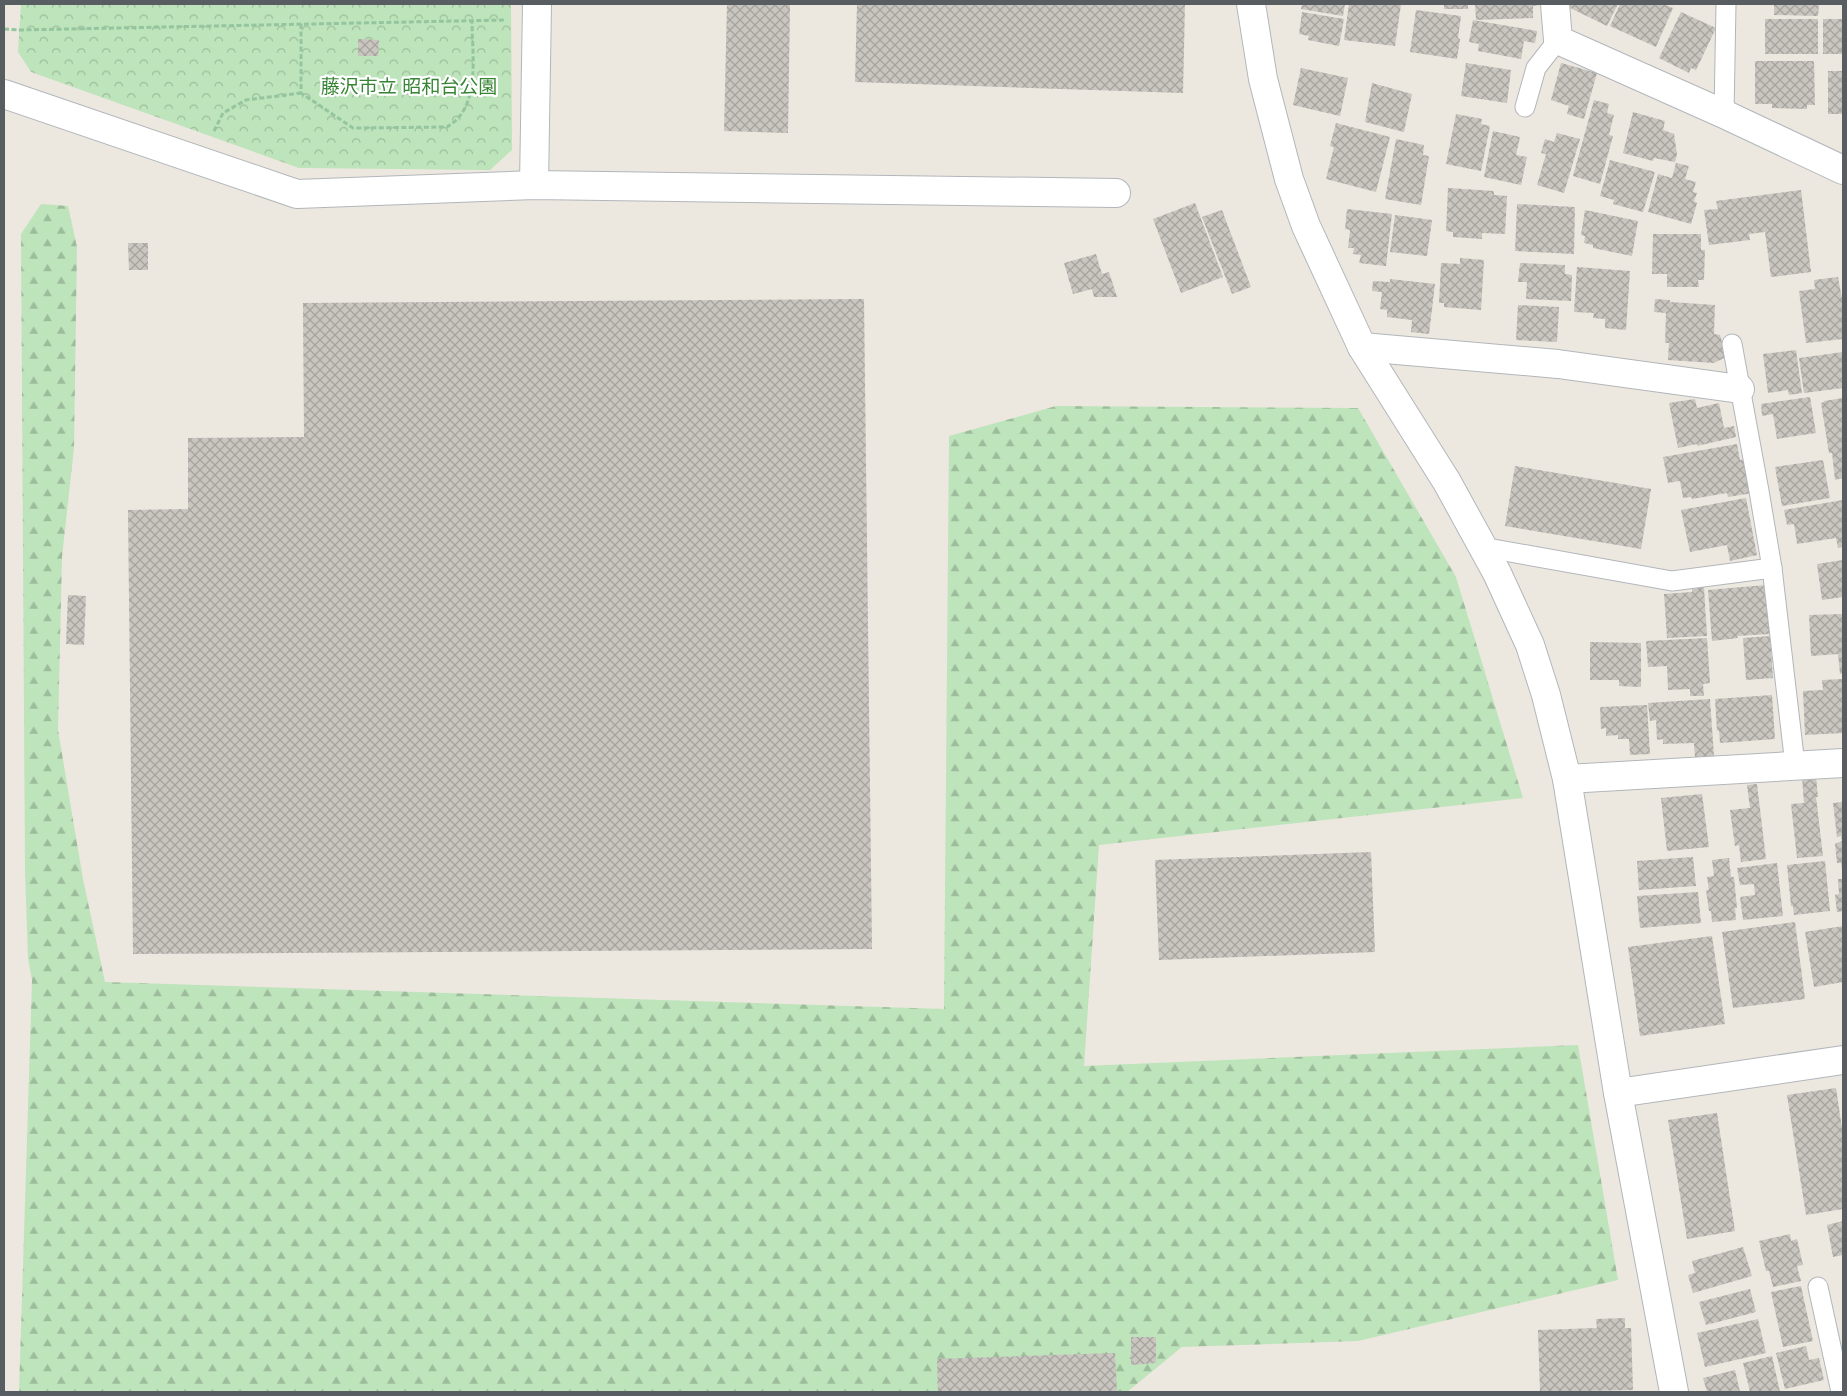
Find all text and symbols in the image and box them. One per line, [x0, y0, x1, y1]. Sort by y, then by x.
park label: 藤沢市立 昭和台公園 [321, 73, 497, 100]

